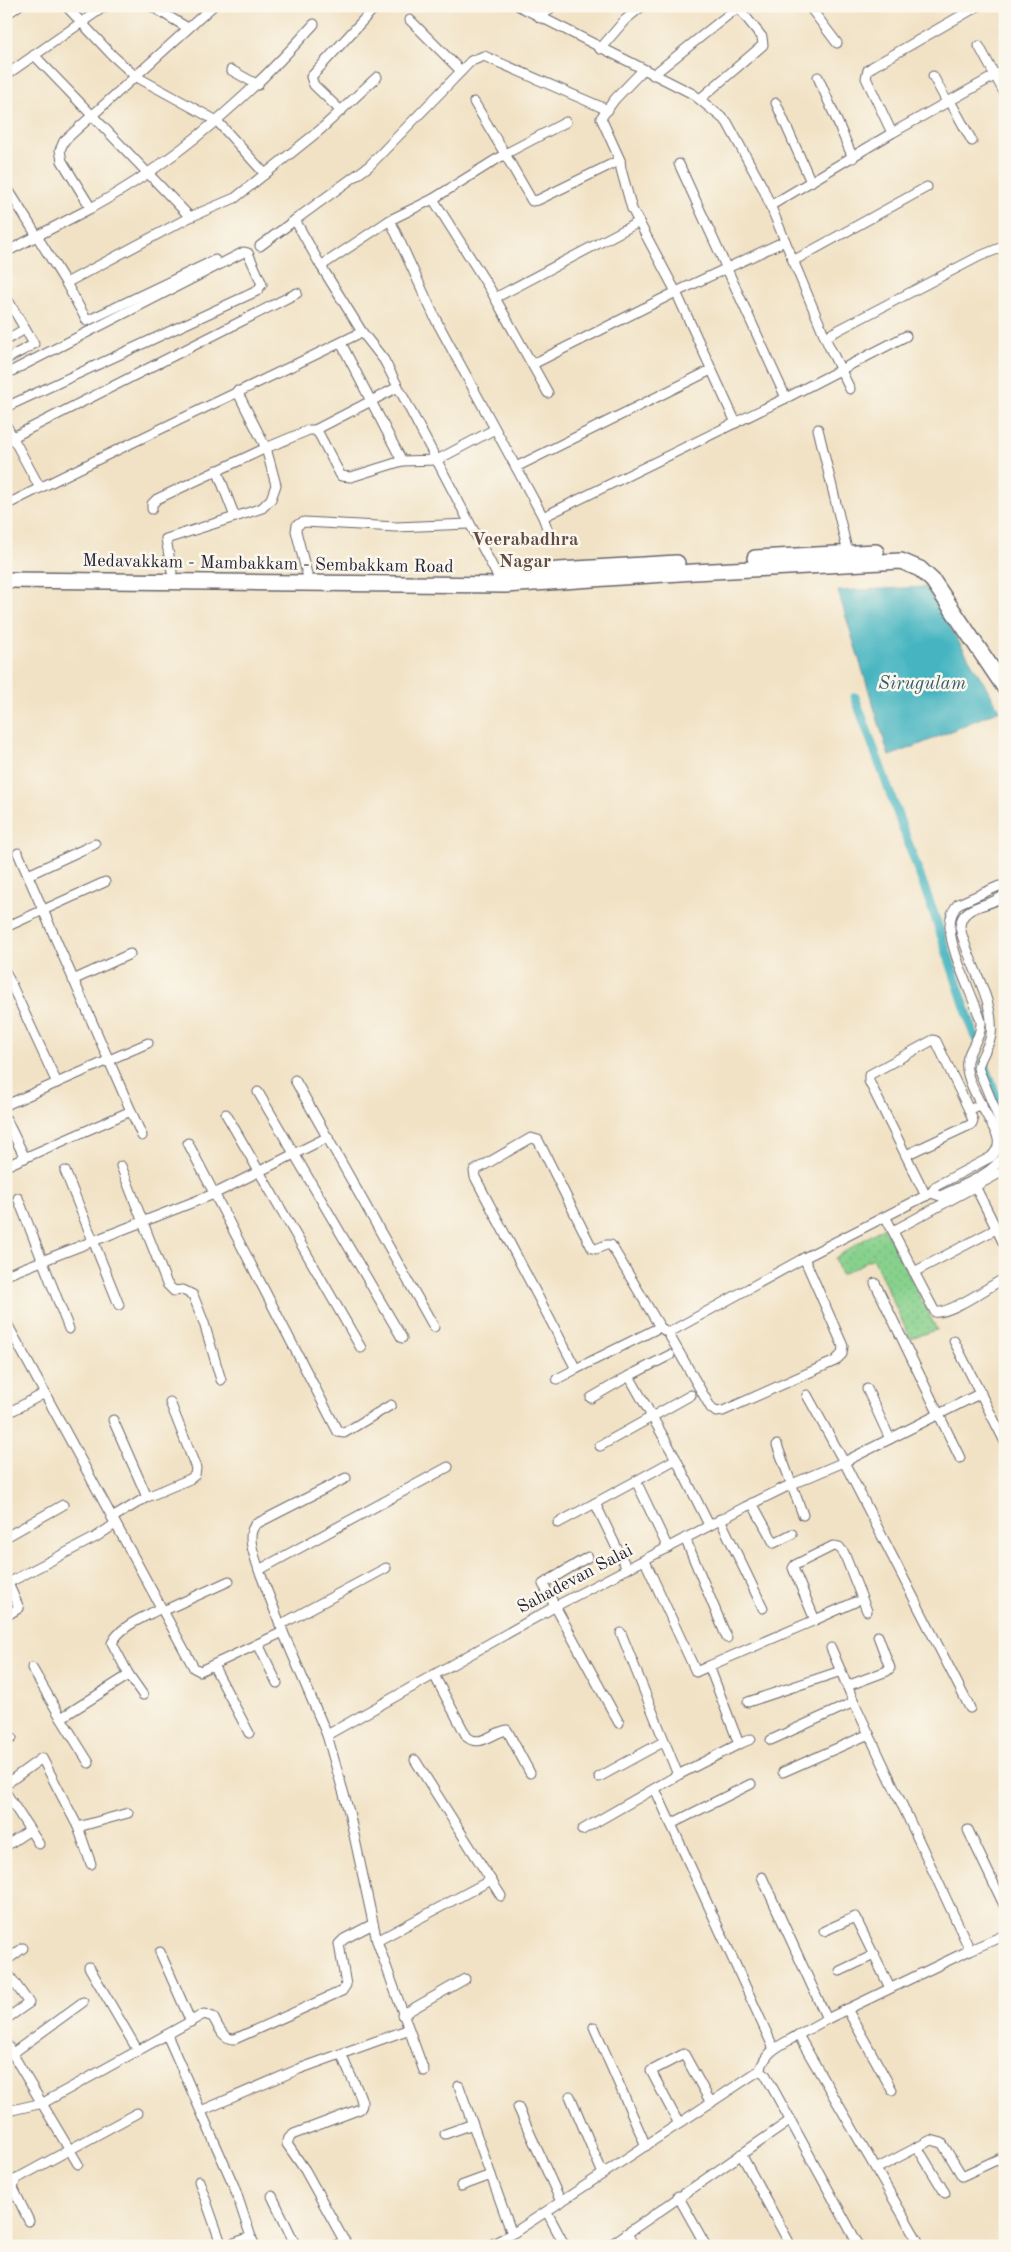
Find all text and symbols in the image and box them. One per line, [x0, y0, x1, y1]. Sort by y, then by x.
district label: Veerabadhra Nagar [471, 531, 579, 572]
street label: Medavakkam - Mambakkam - Sembakkam Road [82, 552, 454, 576]
water label: Sirugulam [878, 675, 966, 694]
street label: Sahadevan Salai [514, 1541, 636, 1617]

